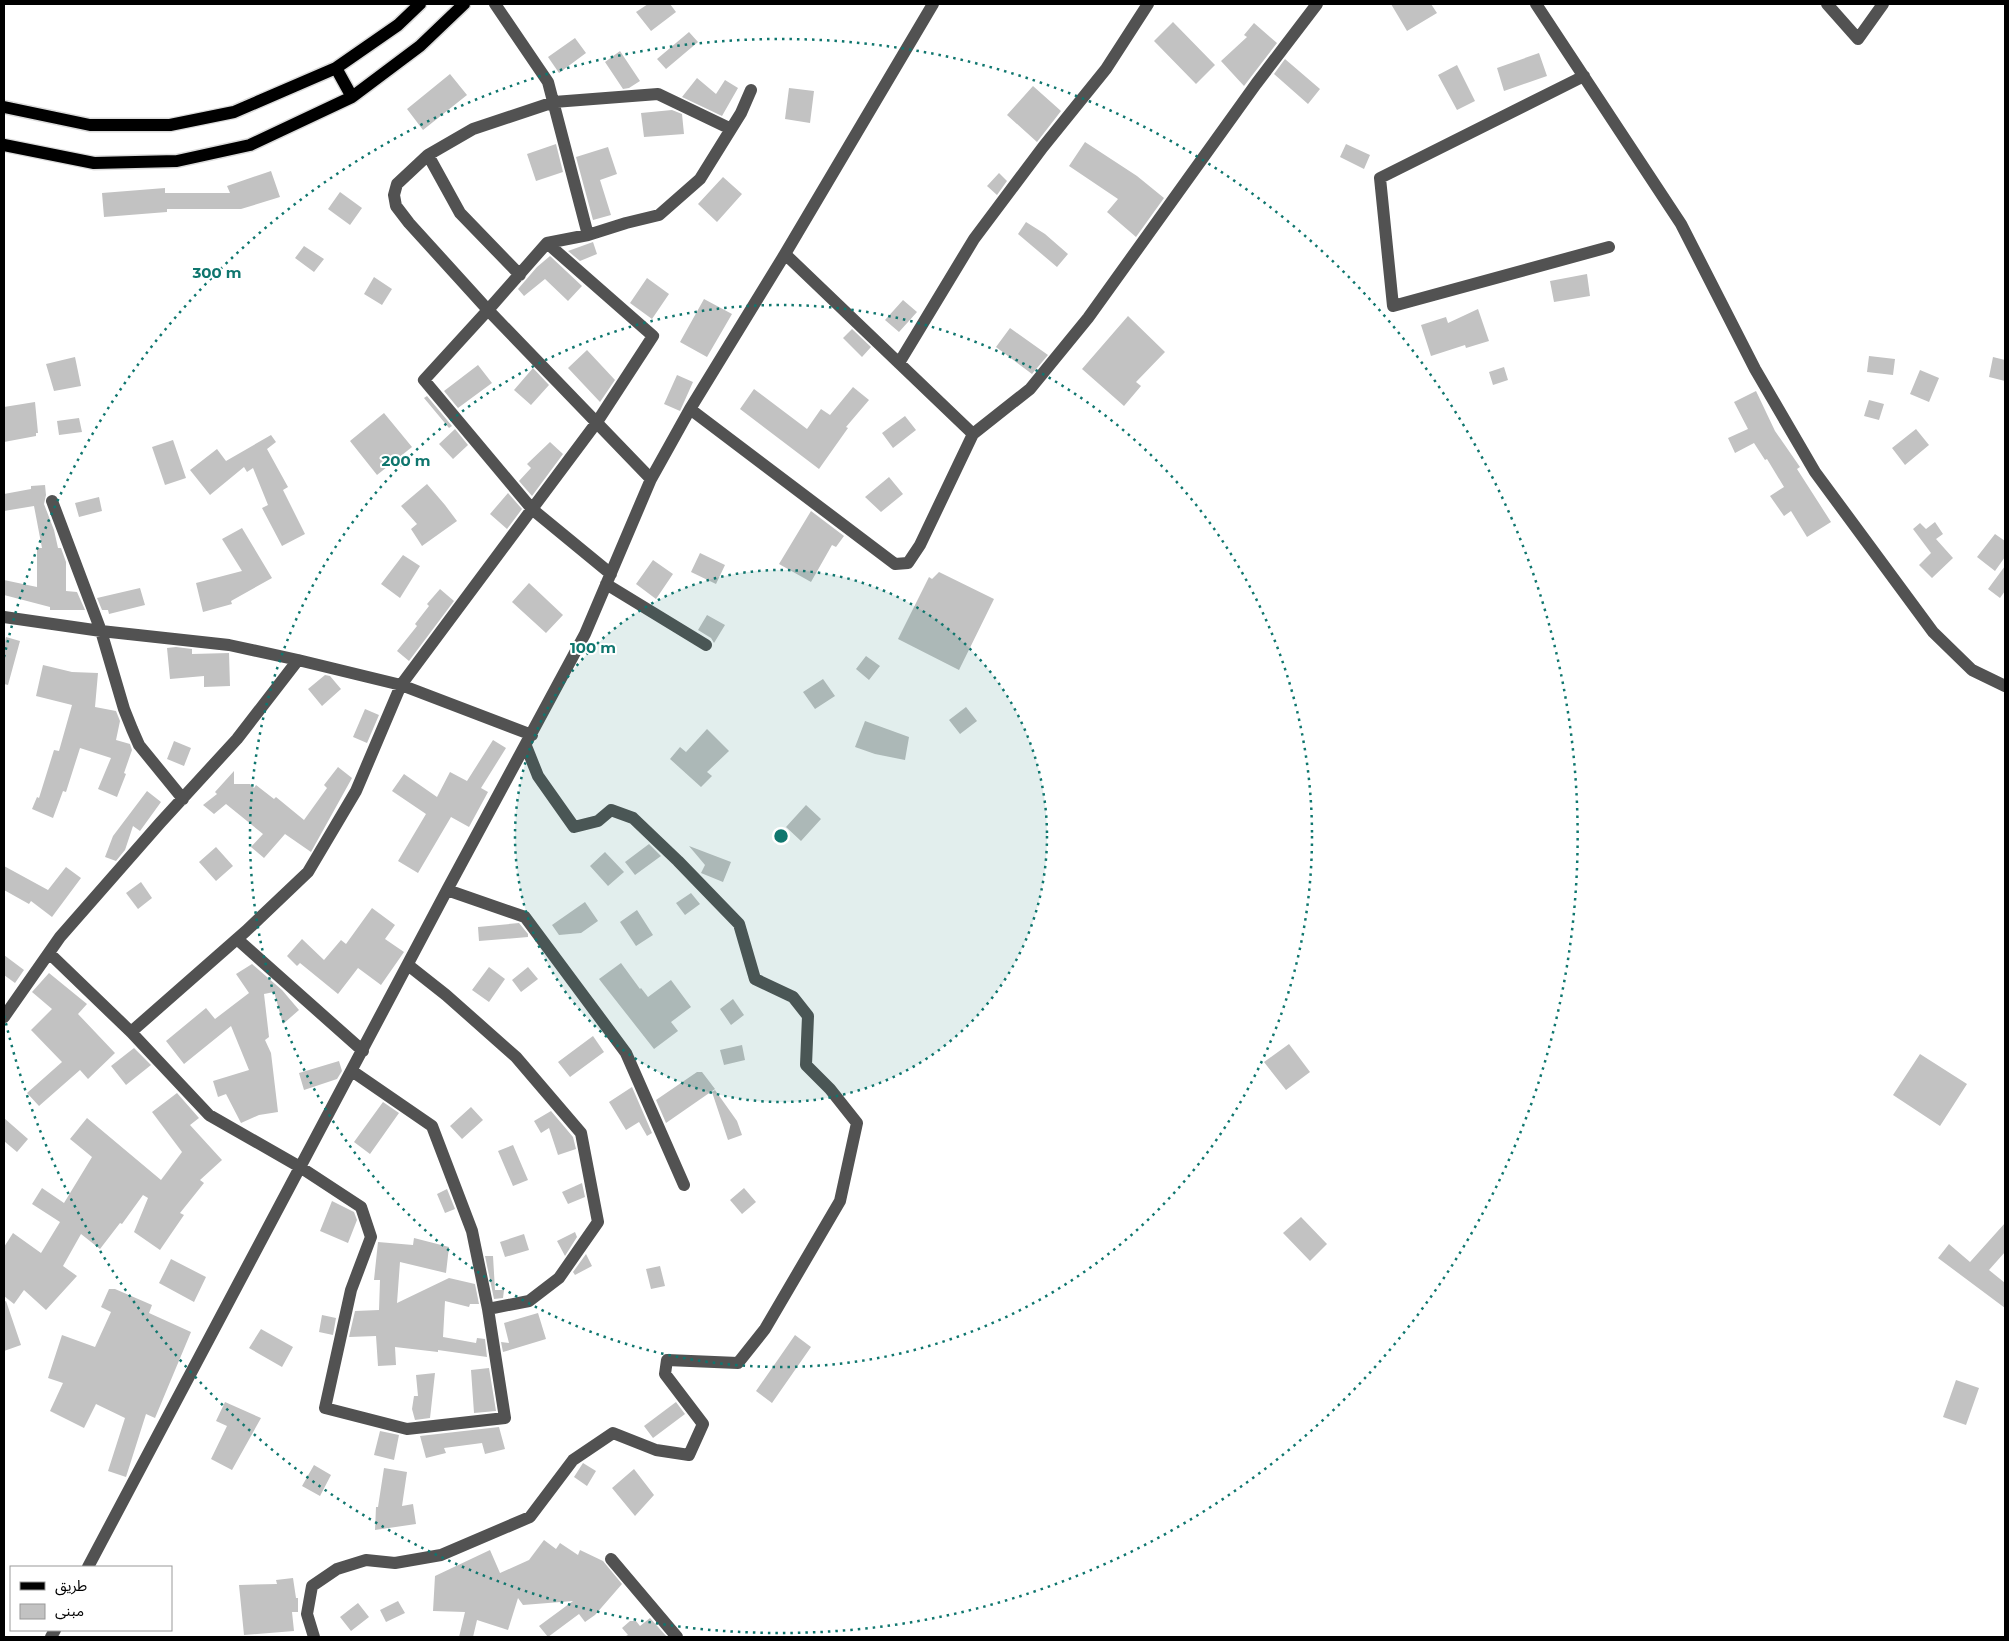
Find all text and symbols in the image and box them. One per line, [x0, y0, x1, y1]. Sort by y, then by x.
text: 300 m [191, 263, 242, 282]
text: 200 m [381, 451, 431, 470]
text: 100 m [570, 638, 616, 657]
centre of rings [772, 827, 790, 845]
legend [10, 1566, 172, 1631]
text: طريق [55, 1576, 87, 1596]
text: مبنى [55, 1601, 84, 1620]

